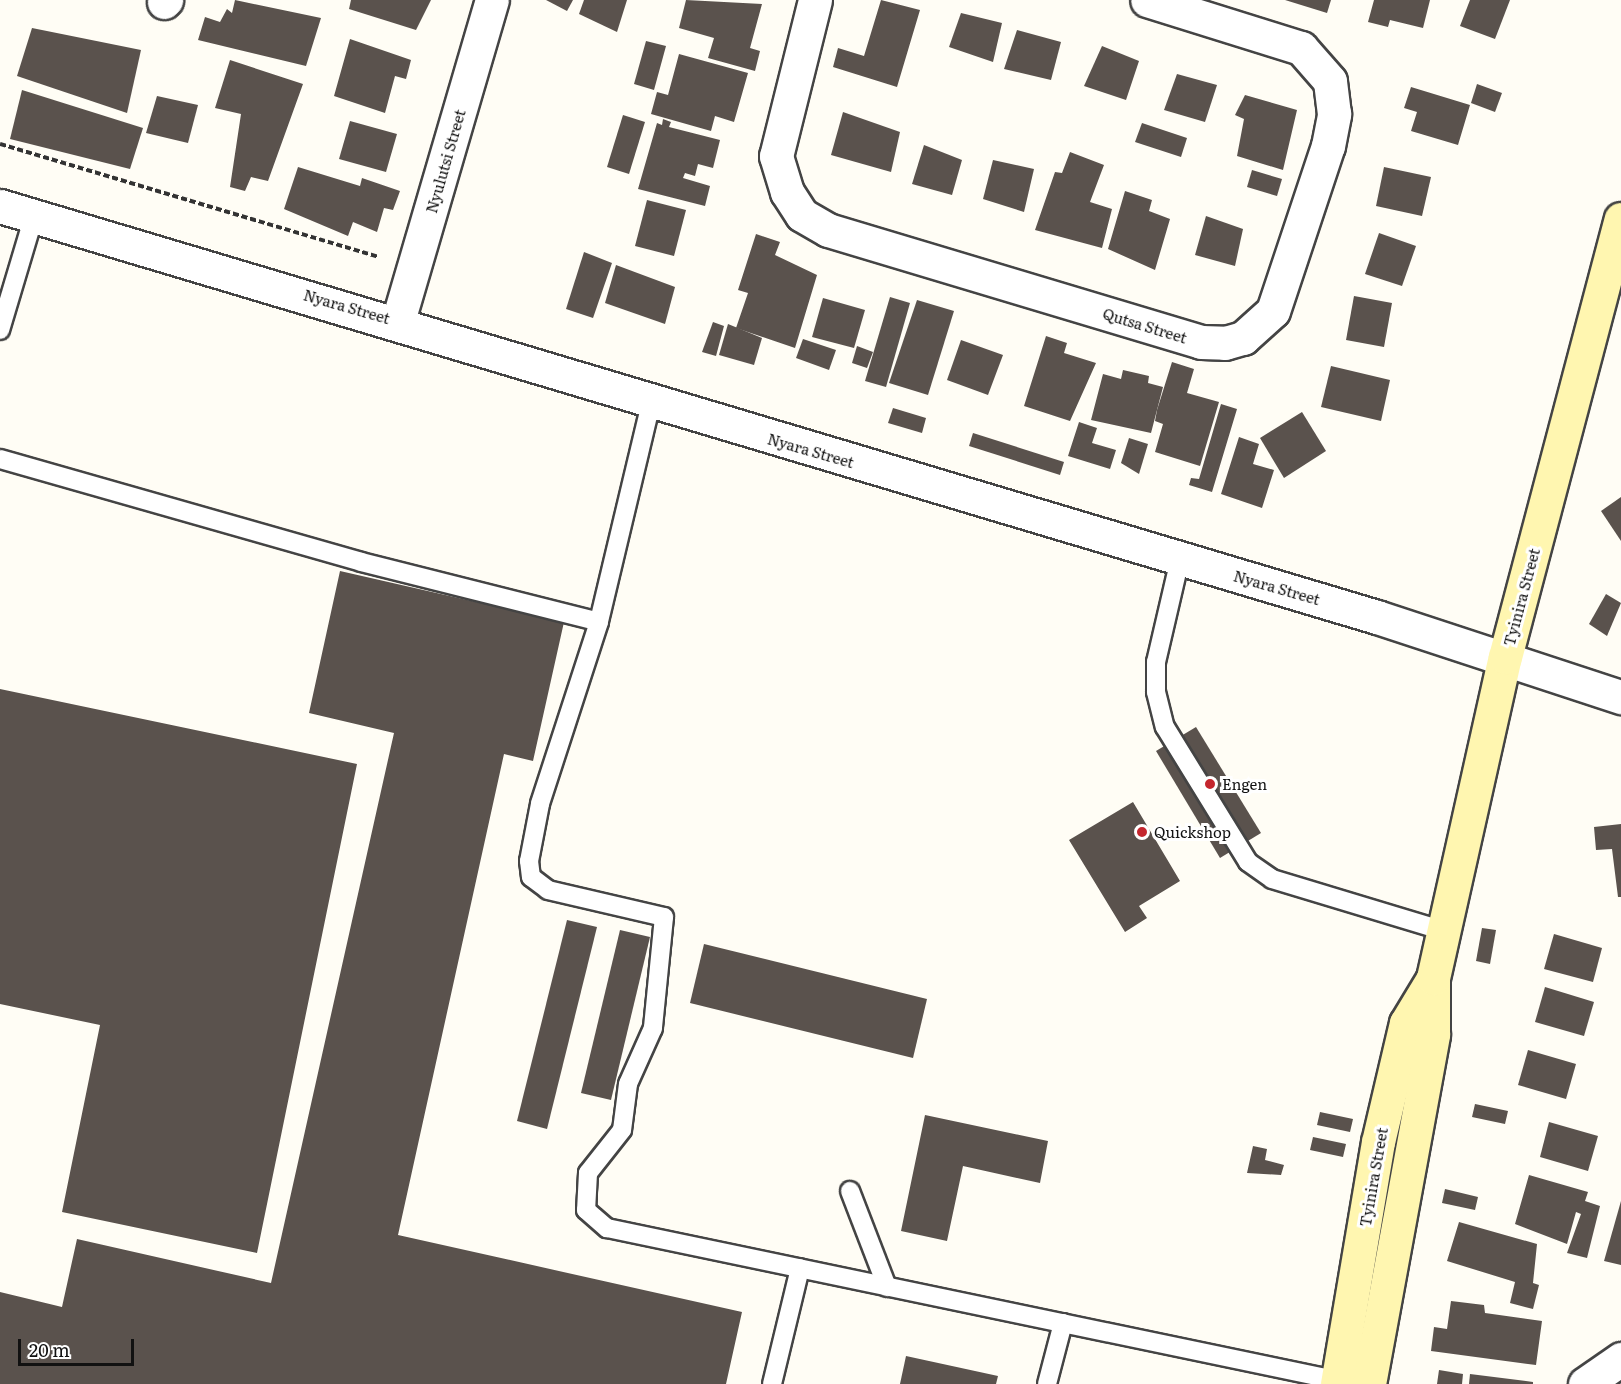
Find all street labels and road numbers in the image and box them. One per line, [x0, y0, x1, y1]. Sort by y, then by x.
street label: Nyulutsi Street [422, 107, 468, 215]
street label: Nyara Street [302, 285, 392, 327]
street label: Qutsa Street [1101, 304, 1189, 346]
street label: Nyara Street [766, 429, 856, 471]
street label: Tyinira Street [1499, 546, 1543, 648]
street label: Nyara Street [1232, 566, 1322, 608]
street label: Tyinira Street [1355, 1126, 1391, 1228]

